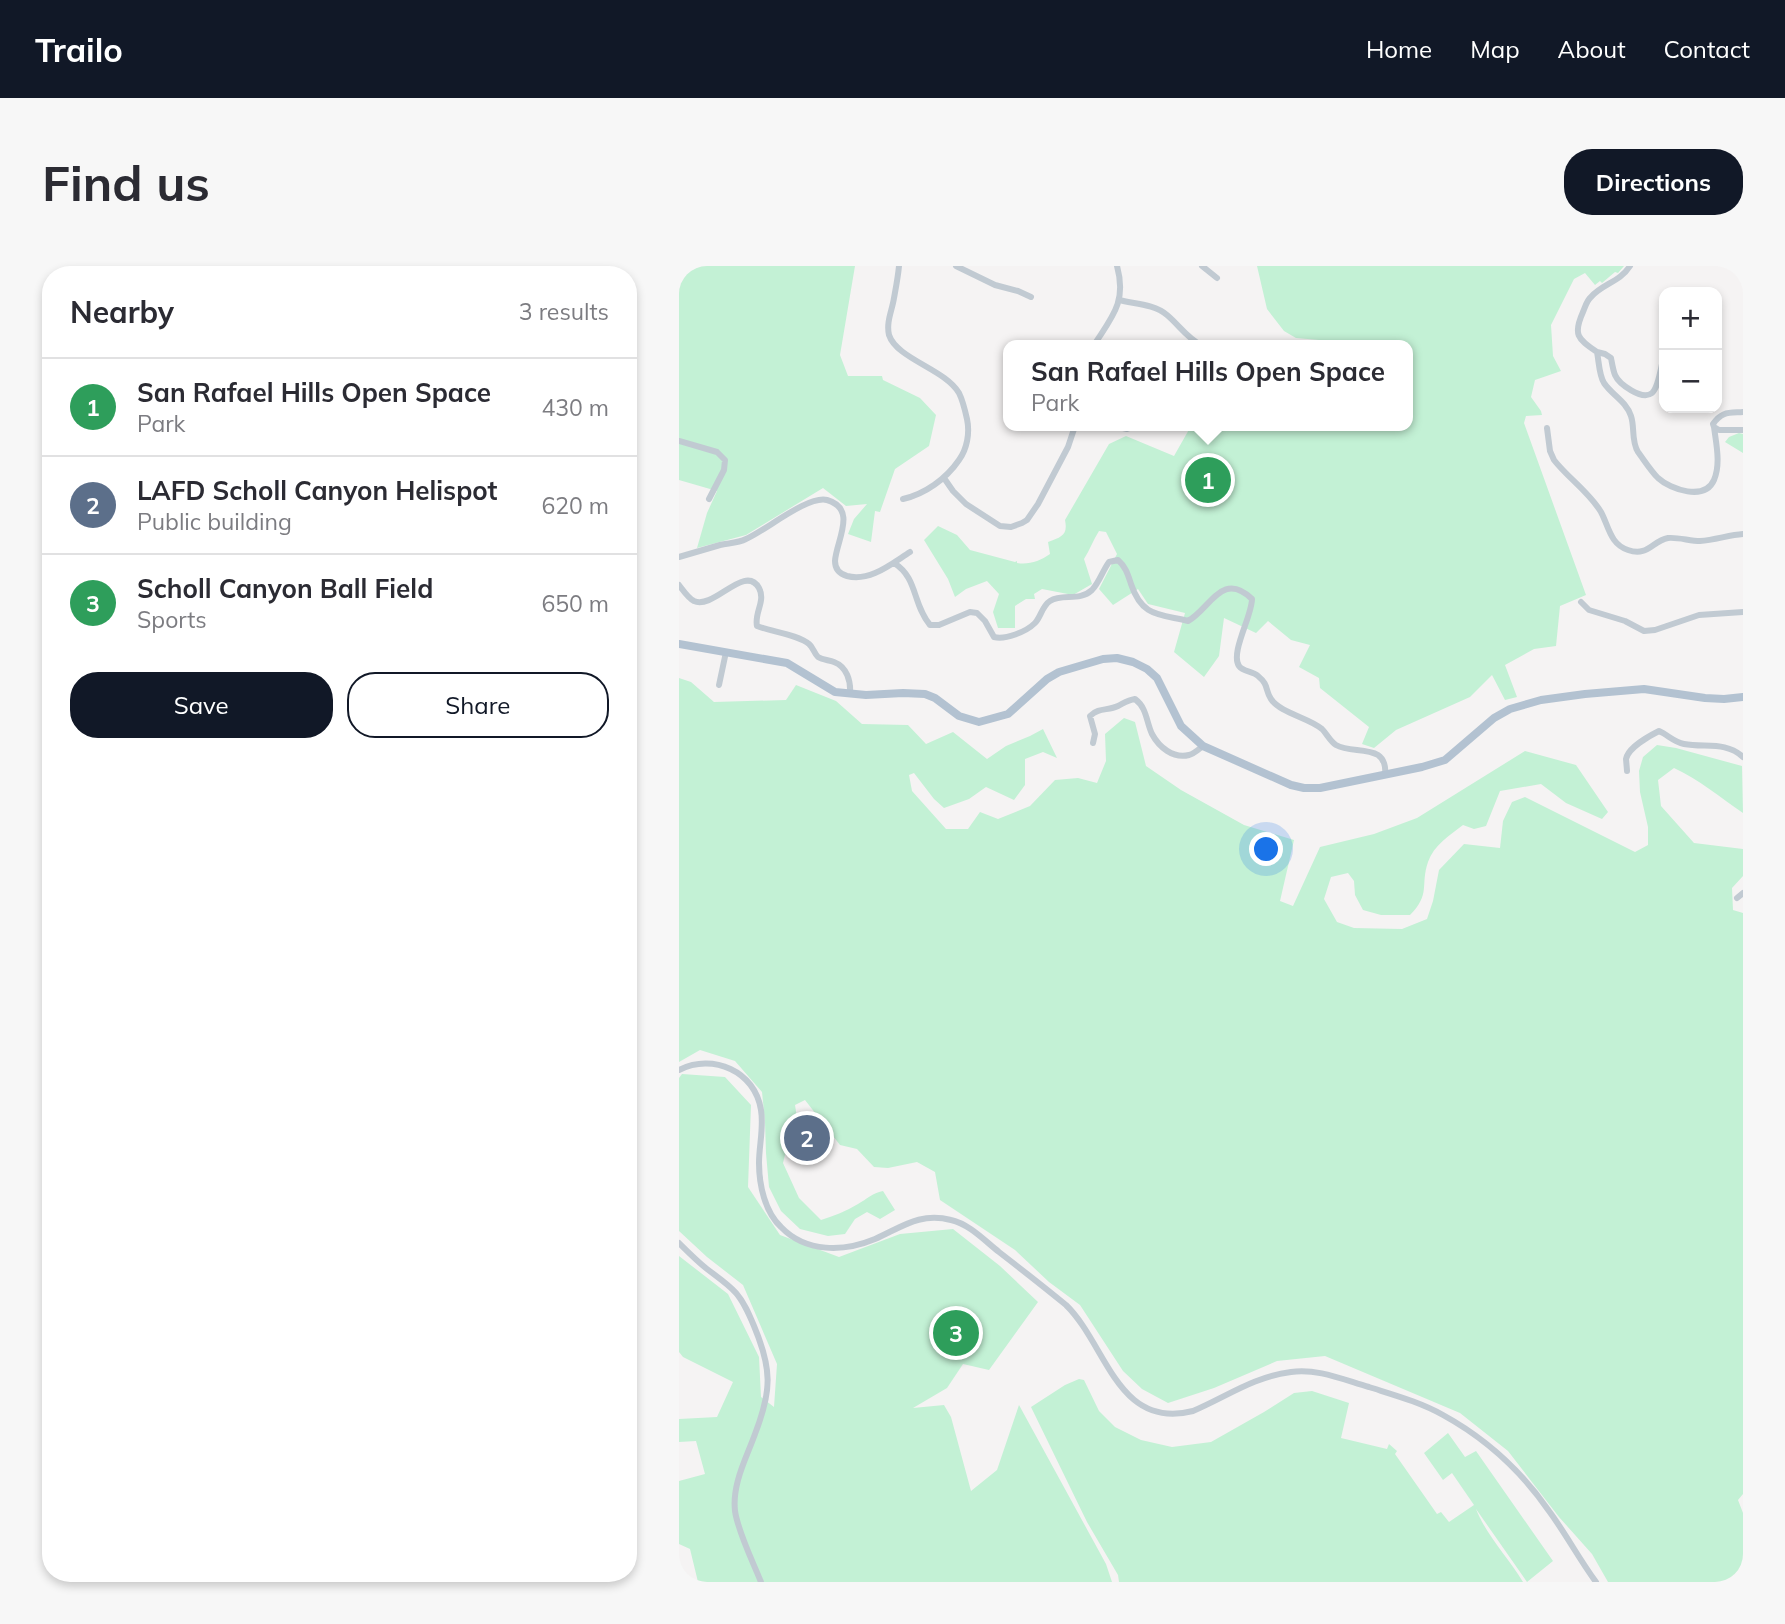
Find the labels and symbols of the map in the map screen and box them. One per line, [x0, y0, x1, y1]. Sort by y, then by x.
pin: 1 [1185, 454, 1231, 506]
your location [1249, 832, 1283, 866]
pin: 2 [784, 1112, 830, 1164]
pin: 3 [933, 1307, 979, 1359]

